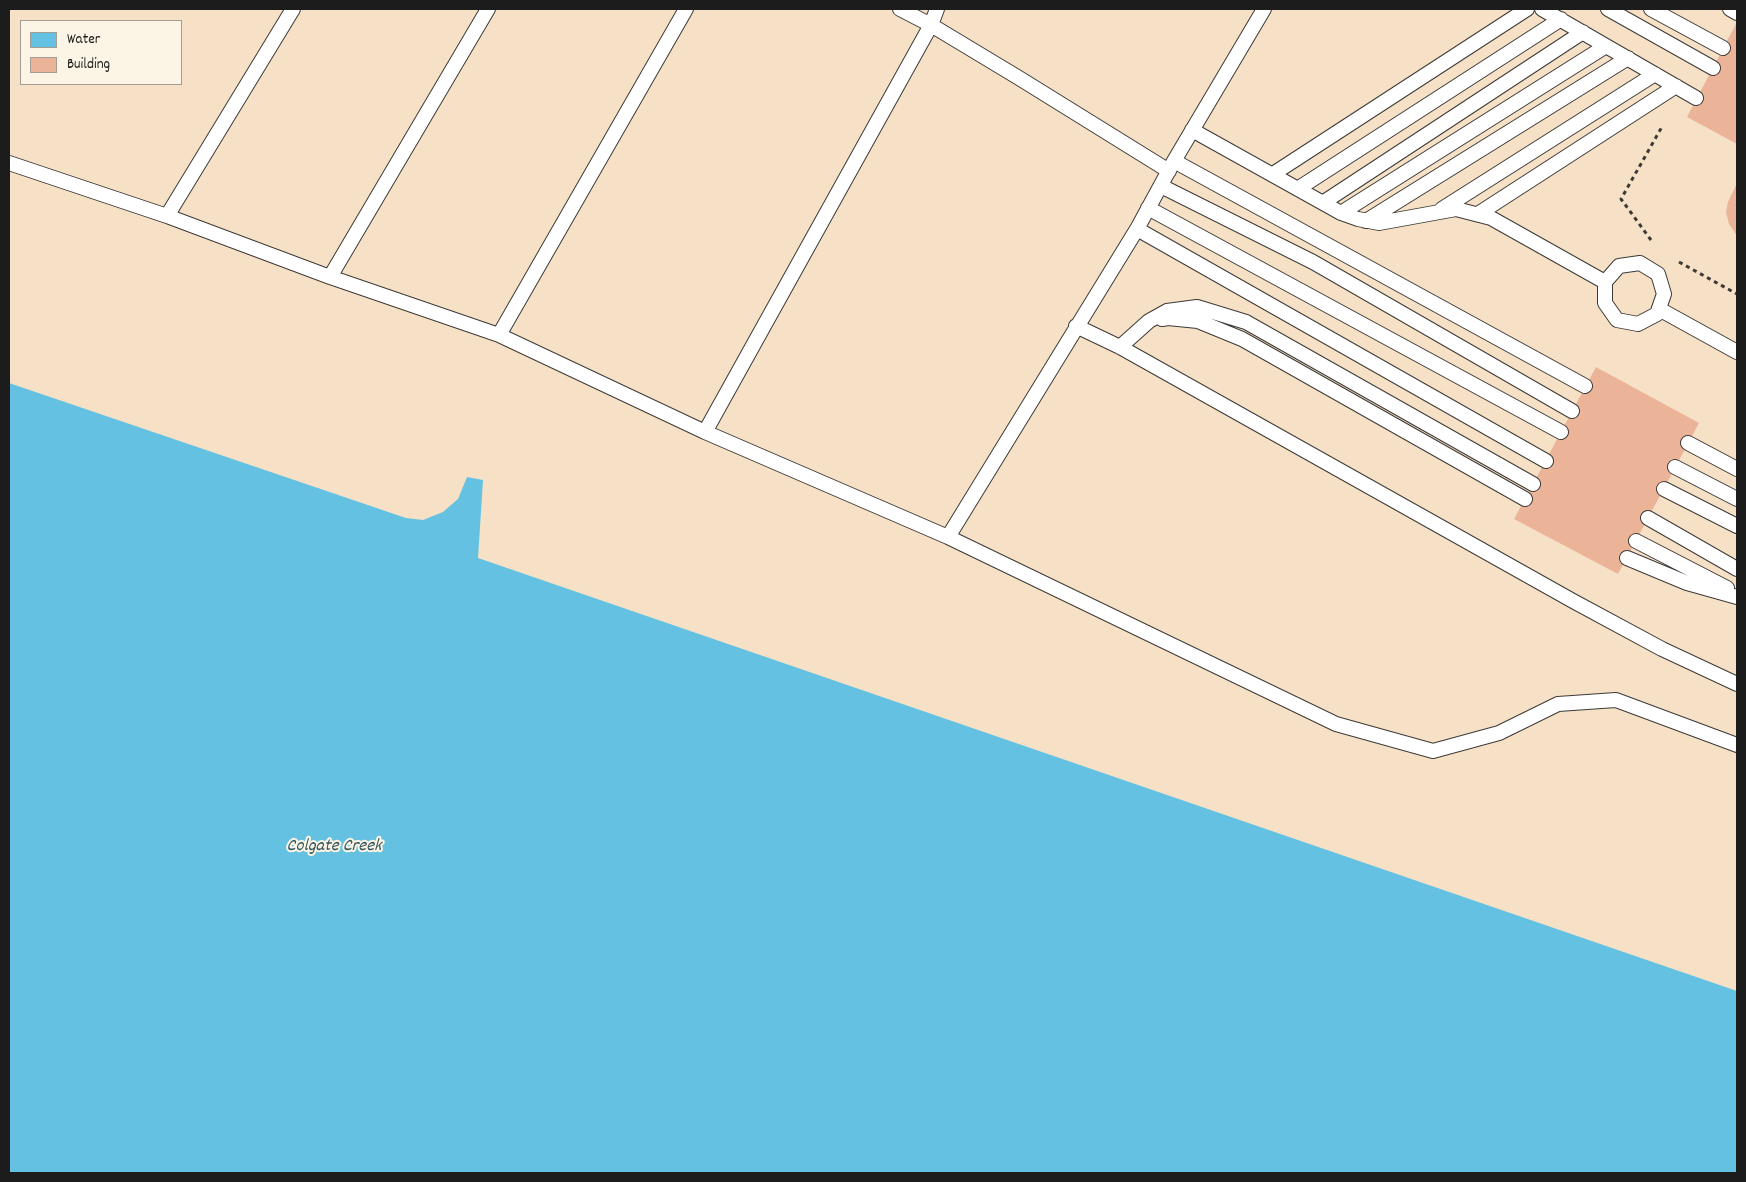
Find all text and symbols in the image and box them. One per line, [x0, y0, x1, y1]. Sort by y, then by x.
legend [20, 20, 182, 85]
text: Water [67, 29, 100, 51]
text: Building [67, 54, 110, 76]
water label: Colgate Creek [287, 837, 381, 859]

